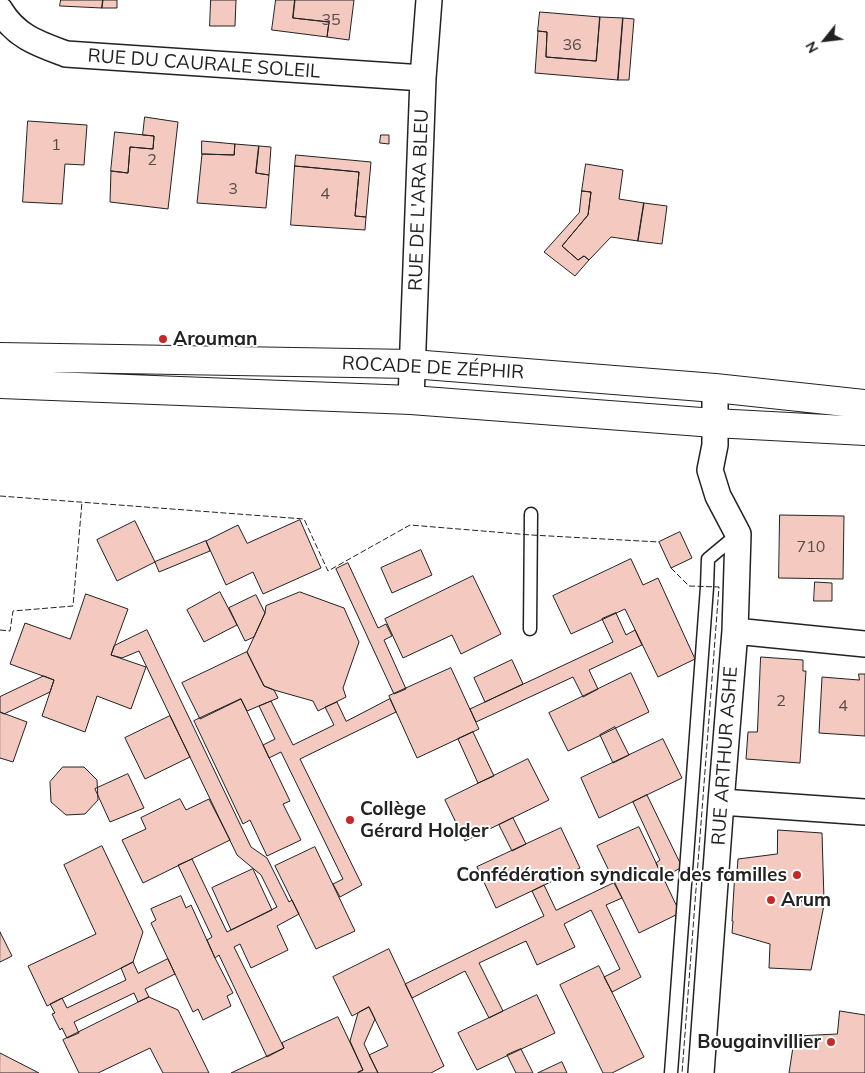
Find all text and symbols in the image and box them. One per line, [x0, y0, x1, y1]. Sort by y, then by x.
house number: 35 [321, 10, 341, 30]
north arrow [800, 15, 850, 65]
house number: 36 [562, 35, 582, 55]
text: N [801, 38, 822, 56]
street label: RUE DU CAURALE SOLEIL [87, 44, 321, 84]
street label: RUE DE L'ARA BLEU [404, 109, 434, 291]
house number: 1 [51, 135, 61, 155]
house number: 2 [147, 150, 157, 170]
house number: 3 [228, 179, 238, 199]
house number: 4 [320, 184, 330, 204]
place label: Arouman [173, 328, 257, 350]
marker: Arouman [157, 333, 169, 345]
street label: ROCADE DE ZÉPHIR [341, 352, 525, 384]
house number: 710 [797, 537, 825, 557]
street label: RUE ARTHUR ASHE [707, 666, 743, 846]
house number: 2 [776, 691, 786, 711]
house number: 4 [838, 696, 848, 716]
place label: Collège Gérard Holder [360, 798, 488, 842]
marker: Collège Gérard Holder [344, 814, 356, 826]
place label: Confédération syndicale des familles [456, 864, 787, 886]
marker: Confédération syndicale des familles [791, 869, 803, 881]
place label: Arum [781, 889, 831, 911]
marker: Arum [765, 894, 777, 906]
place label: Bougainvillier [697, 1031, 821, 1053]
marker: Bougainvillier [825, 1036, 837, 1048]

